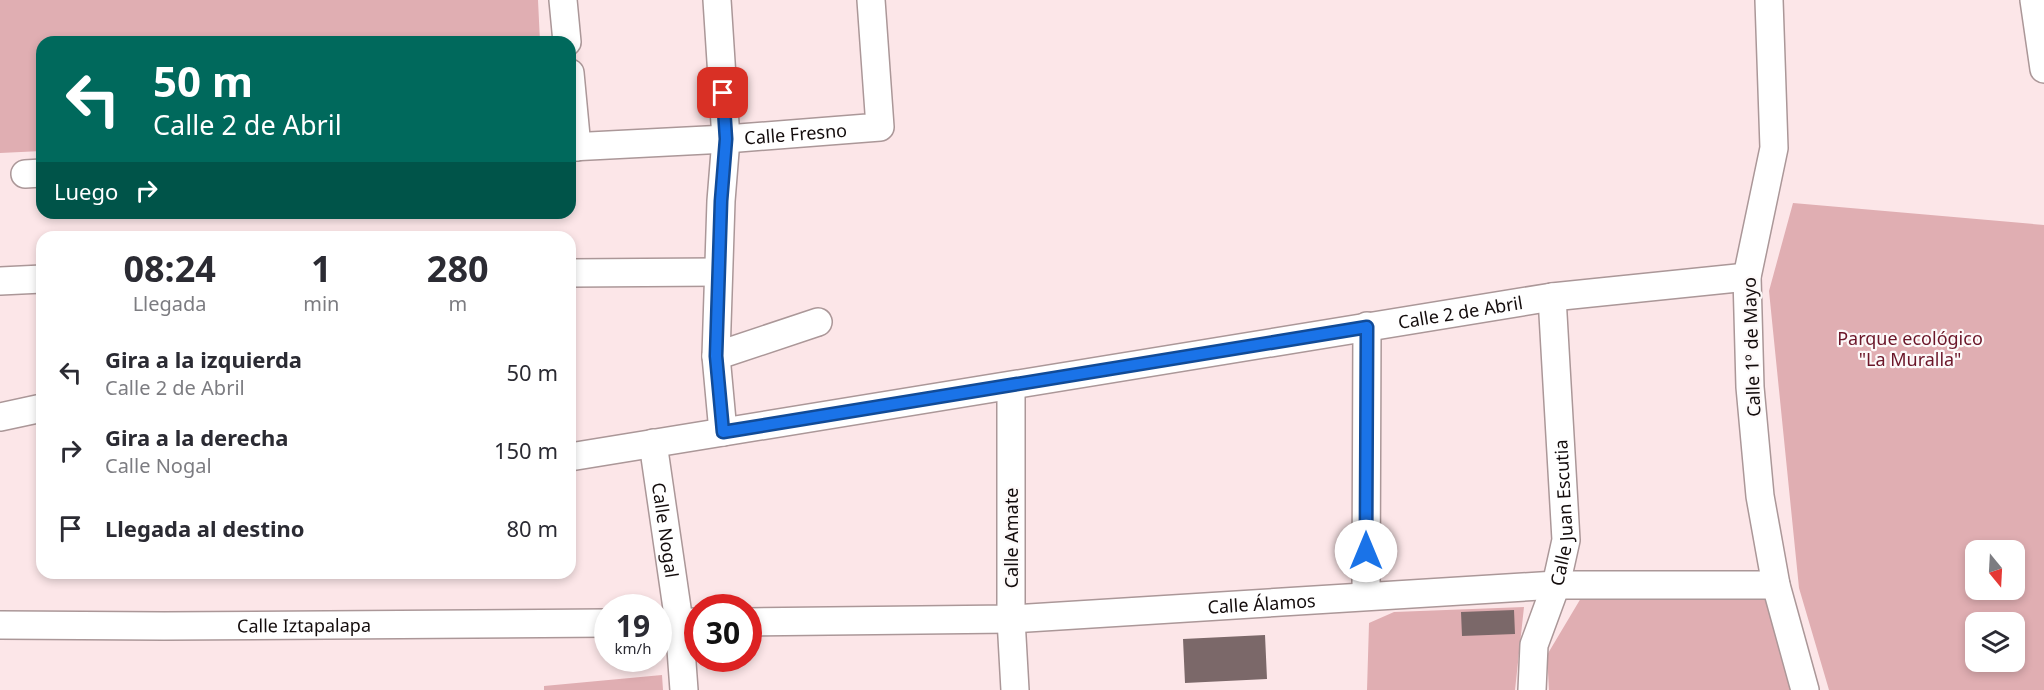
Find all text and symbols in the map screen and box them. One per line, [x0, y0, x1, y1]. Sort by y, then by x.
text: 50 m [153, 52, 253, 109]
icon: left [54, 60, 132, 138]
pin [697, 67, 748, 118]
icon: arrive [706, 76, 739, 109]
text: Calle 2 de Abril [153, 106, 342, 143]
street label: Calle Fresno [743, 118, 848, 150]
icon: right [130, 174, 163, 207]
text: Luego [54, 176, 118, 206]
text: 08:24 [123, 244, 216, 293]
text: 1 [311, 244, 332, 293]
text: 280 [427, 244, 489, 293]
street label: Calle 1º de Mayo [1737, 277, 1765, 417]
text: Llegada [133, 290, 207, 317]
text: min [303, 290, 339, 317]
text: m [448, 290, 467, 317]
street label: Calle 2 de Abril [1396, 290, 1524, 334]
park label: Parque ecológico "La Muralla" [1837, 326, 1983, 371]
text: Gira a la izquierda [105, 344, 302, 374]
icon: left [54, 356, 87, 389]
text: 50 m [507, 357, 558, 387]
text: Calle 2 de Abril [105, 374, 245, 401]
text: Gira a la derecha [105, 422, 289, 452]
icon: right [54, 434, 87, 467]
text: 150 m [494, 435, 558, 465]
street label: Calle Juan Escutia [1544, 439, 1578, 588]
text: Calle Nogal [105, 452, 212, 479]
street label: Calle Nogal [647, 481, 684, 579]
street label: Calle Amate [999, 488, 1023, 588]
icon: arrive [54, 512, 87, 545]
text: Llegada al destino [105, 513, 305, 543]
text: 80 m [507, 513, 558, 543]
position arrow [1334, 519, 1398, 583]
north arrow [1965, 540, 2025, 600]
map controls [1965, 540, 2025, 672]
street label: Calle Álamos [1207, 588, 1316, 619]
speed limit sign: 30 [684, 594, 762, 672]
text: 19 [616, 605, 650, 646]
button: layers [1965, 612, 2025, 672]
street label: Calle Iztapalapa [237, 613, 371, 638]
text: km/h [615, 638, 651, 658]

